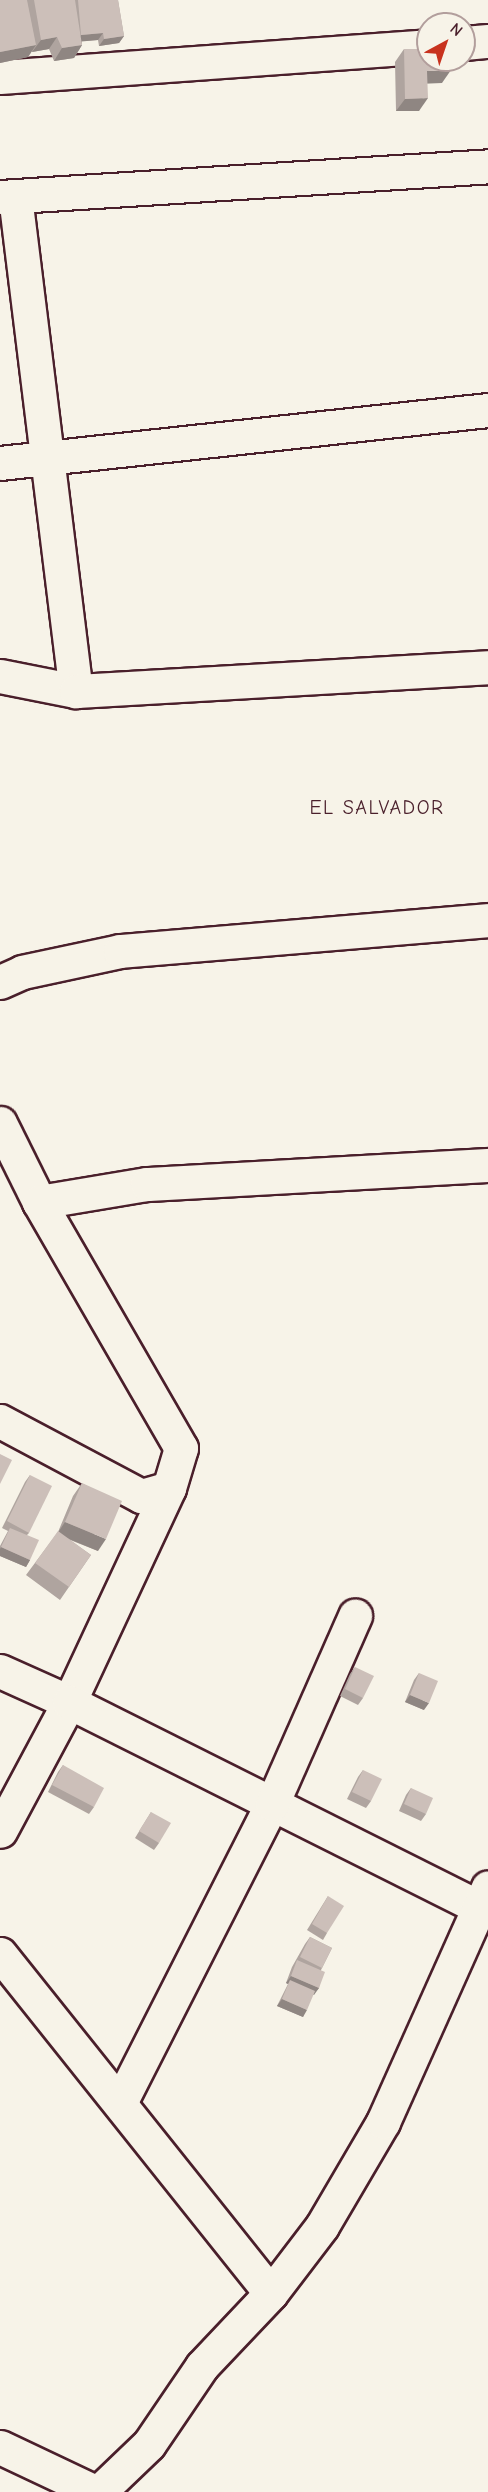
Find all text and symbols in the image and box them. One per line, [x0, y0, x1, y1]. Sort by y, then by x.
north arrow [416, 12, 476, 72]
text: N [447, 19, 466, 40]
district label: EL SALVADOR [310, 795, 444, 819]

